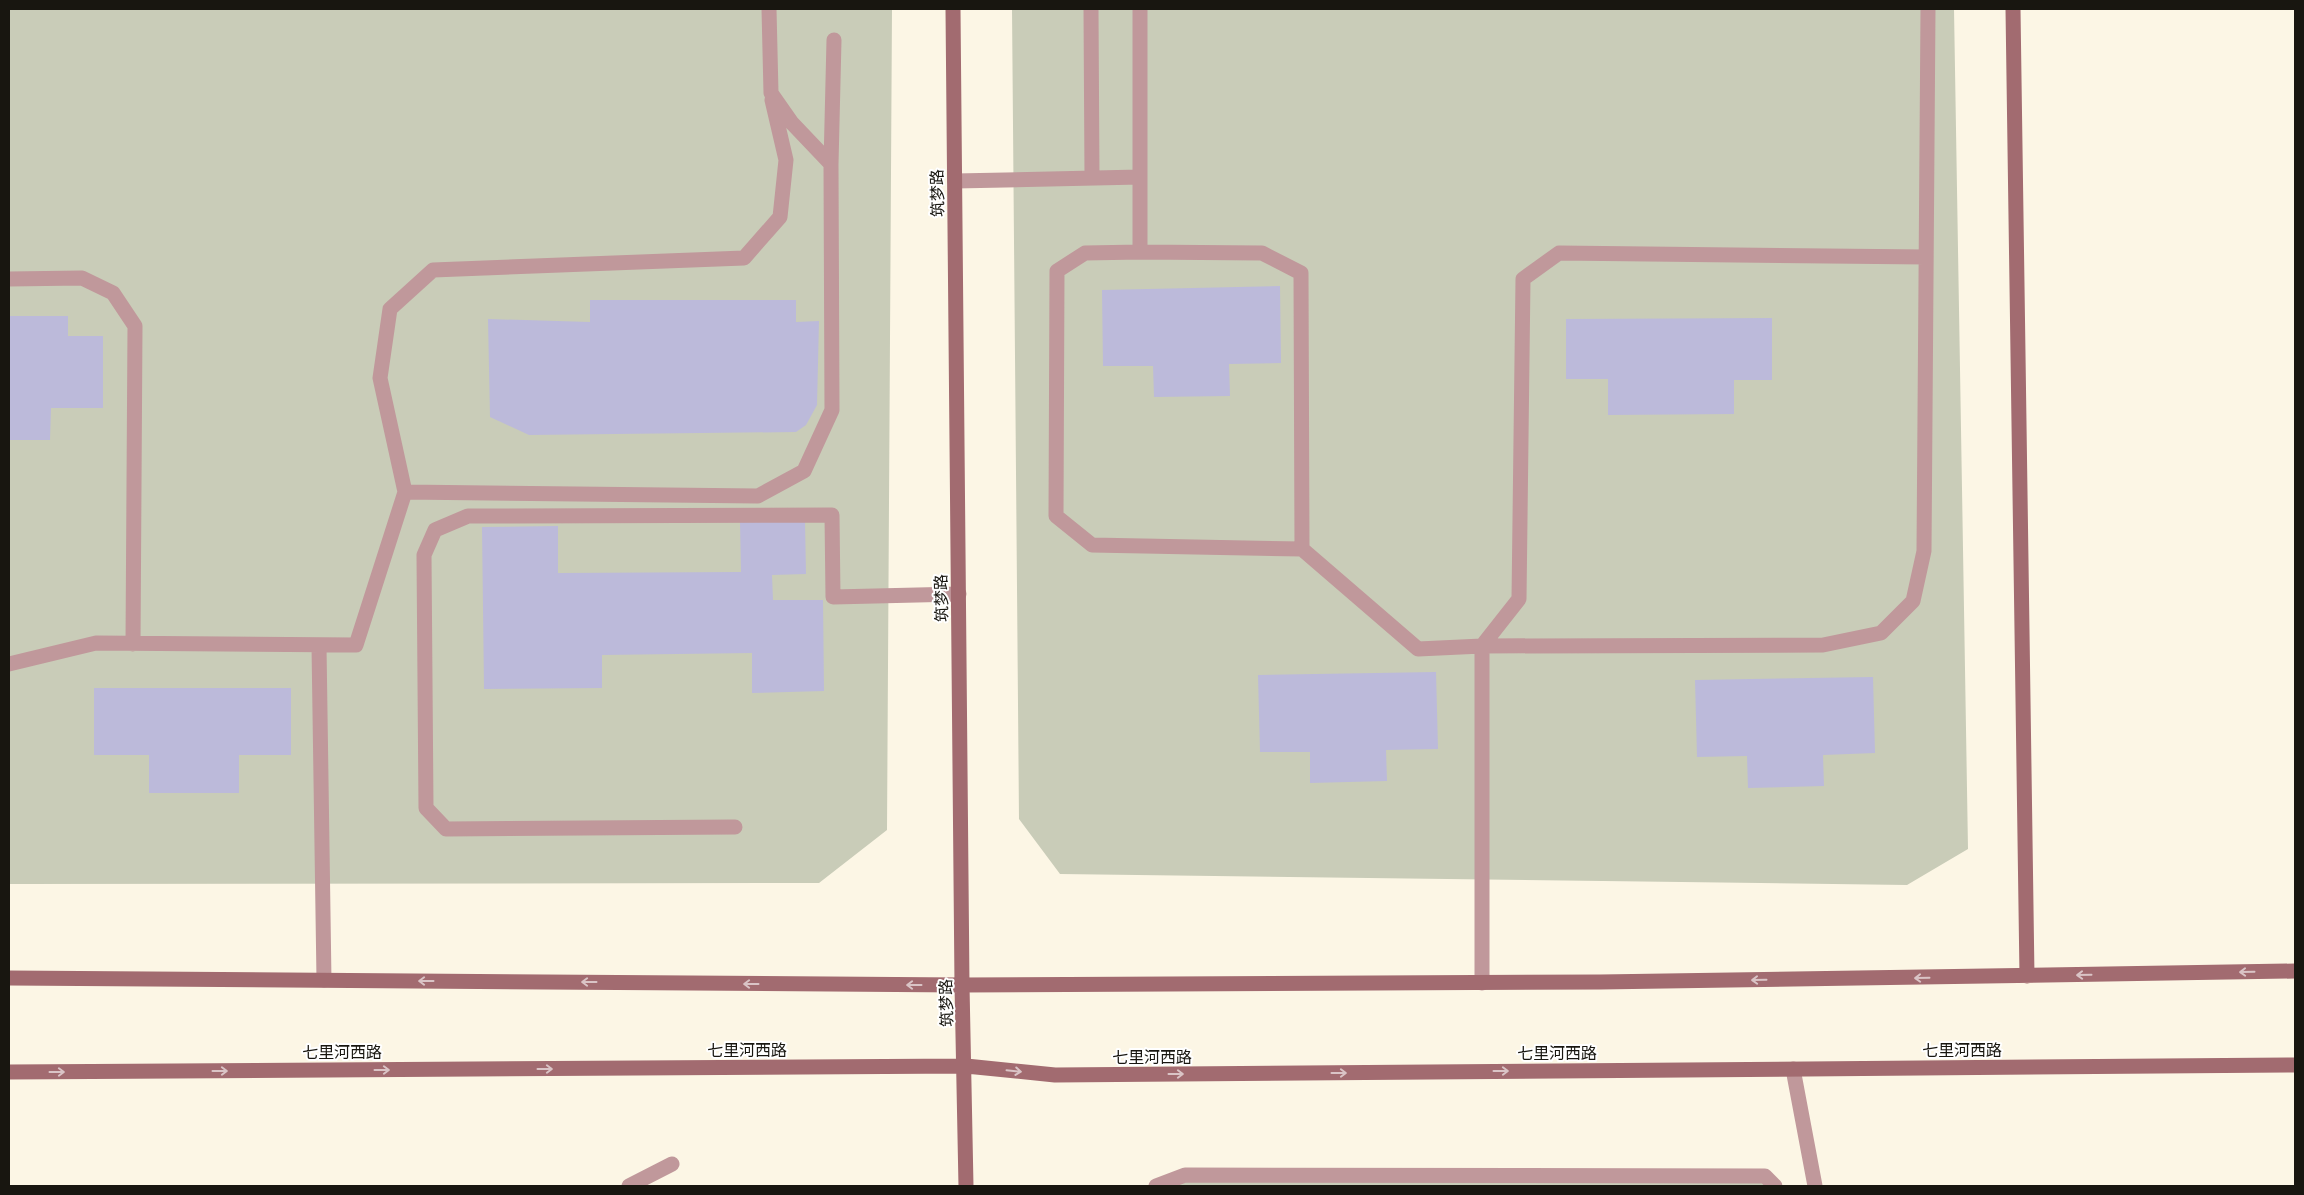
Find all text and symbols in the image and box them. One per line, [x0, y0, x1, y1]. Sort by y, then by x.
street label: 筑梦路 [927, 169, 948, 217]
street label: 筑梦路 [931, 574, 952, 622]
one-way arrow [2239, 967, 2255, 977]
one-way arrow [2076, 970, 2092, 980]
one-way arrow [1914, 973, 1930, 982]
one-way arrow [1751, 975, 1768, 985]
one-way arrow [418, 976, 434, 986]
one-way arrow [581, 978, 597, 987]
one-way arrow [743, 979, 760, 989]
street label: 筑梦路 [935, 979, 958, 1027]
one-way arrow [906, 980, 922, 990]
street label: 七里河西路 [707, 1040, 787, 1061]
street label: 七里河西路 [1922, 1040, 2002, 1061]
street label: 七里河西路 [302, 1042, 382, 1063]
street label: 七里河西路 [1517, 1043, 1597, 1064]
street label: 七里河西路 [1112, 1047, 1192, 1068]
one-way arrow [536, 1064, 553, 1074]
one-way arrow [374, 1065, 390, 1075]
one-way arrow [212, 1066, 228, 1076]
one-way arrow [1006, 1066, 1022, 1076]
one-way arrow [1493, 1066, 1509, 1076]
one-way arrow [49, 1067, 65, 1077]
one-way arrow [1330, 1068, 1347, 1078]
one-way arrow [1168, 1069, 1184, 1079]

